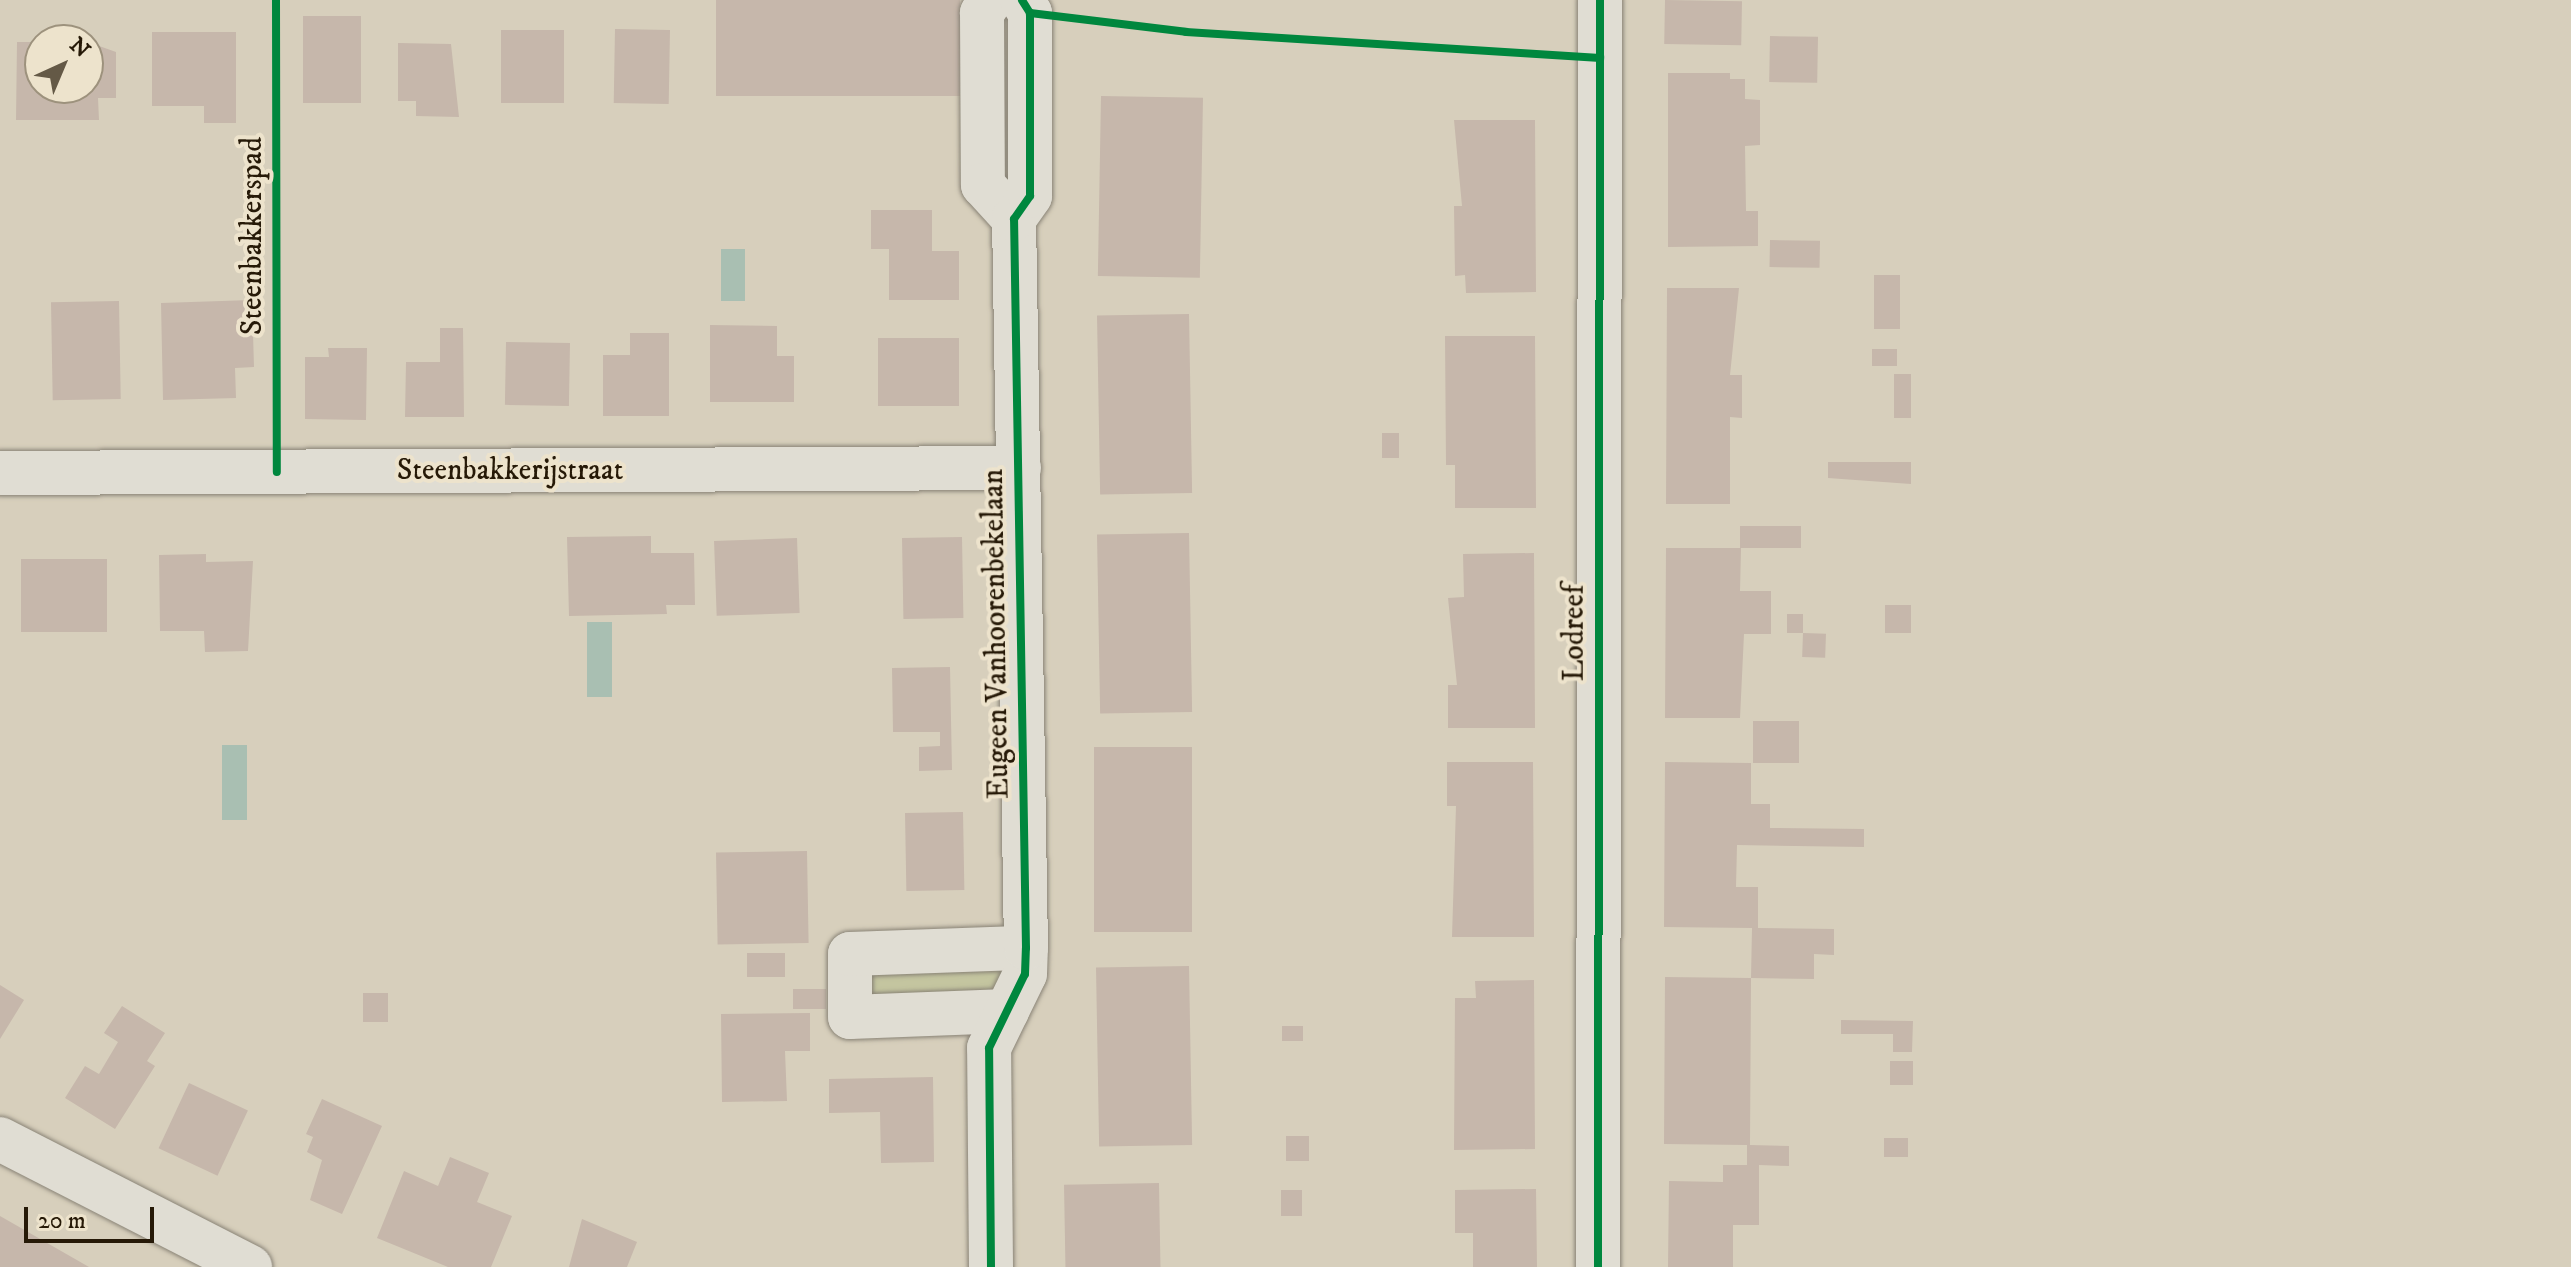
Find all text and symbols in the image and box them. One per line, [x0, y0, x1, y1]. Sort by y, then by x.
north arrow [24, 24, 104, 104]
text: N [64, 32, 96, 64]
street label: Steenbakkerspad [235, 137, 271, 335]
street label: Steenbakkerijstraat [397, 453, 623, 489]
street label: Eugeen Vanhoorenbekelaan [976, 468, 1018, 800]
street label: Lodreef [1557, 585, 1593, 681]
scale bar [28, 1191, 158, 1241]
text: 20 m [38, 1206, 86, 1236]

